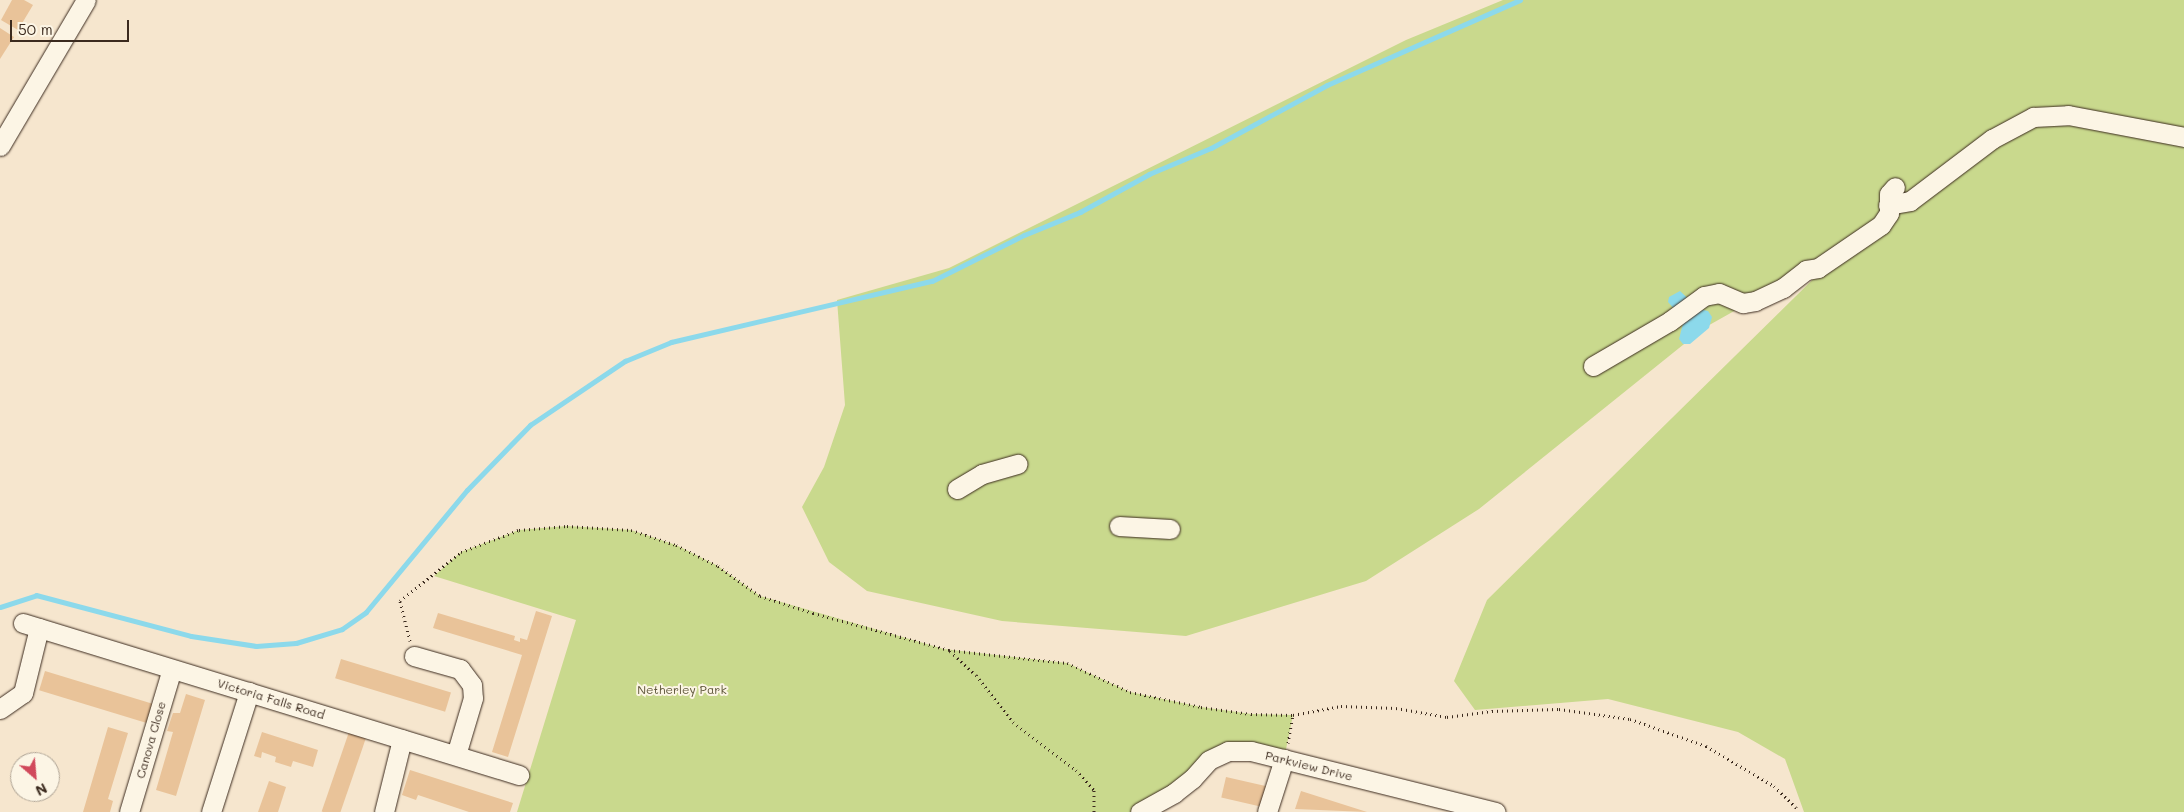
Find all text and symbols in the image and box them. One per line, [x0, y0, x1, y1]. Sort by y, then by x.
scale bar [12, 10, 131, 42]
text: 50 m [18, 19, 53, 39]
street label: Victoria Falls Road [216, 676, 326, 722]
park label: Netherley Park [637, 683, 727, 697]
street label: Canova Close [133, 700, 169, 780]
street label: Parkview Drive [1264, 748, 1354, 784]
north arrow [10, 752, 60, 802]
text: N [33, 779, 51, 801]

